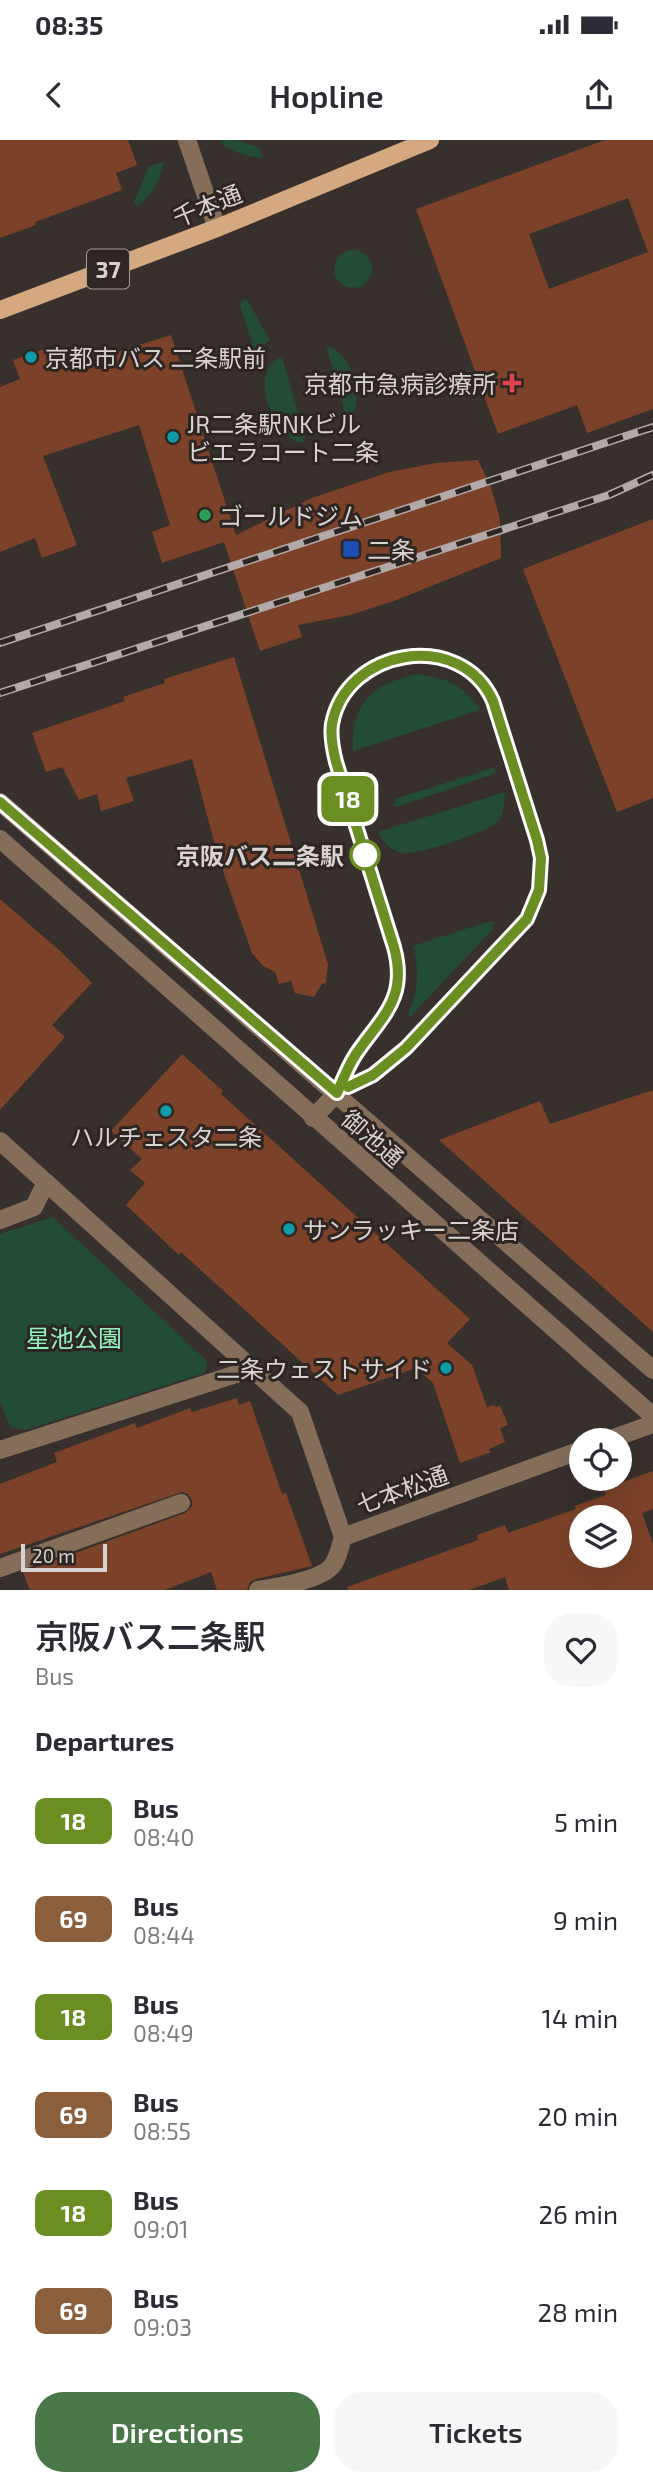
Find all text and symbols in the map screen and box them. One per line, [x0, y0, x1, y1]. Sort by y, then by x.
text: 08:35 [35, 9, 103, 40]
icon: back [35, 76, 73, 114]
text: Hopline [269, 76, 384, 114]
icon: share [580, 76, 618, 114]
street label: 千本通 [168, 178, 246, 232]
road number: 37 [87, 250, 129, 288]
place label: 京都市バス 二条駅前 [45, 343, 266, 372]
marker: 京都市バス 二条駅前 [23, 349, 39, 365]
place label: 京都市急病診療所 [304, 369, 496, 398]
marker: 京都市急病診療所 [502, 373, 522, 393]
place label: JR二条駅NKビル ビエラコート二条 [187, 409, 379, 466]
marker: JR二条駅NKビル ビエラコート二条 [165, 429, 181, 445]
place label: ゴールドジム [219, 501, 363, 530]
marker: ゴールドジム [197, 507, 213, 523]
place label: 二条 [367, 535, 415, 564]
marker: 二条 [341, 539, 361, 559]
line badge: 18 [316, 776, 380, 822]
text: 18 [335, 784, 361, 813]
marker: 京阪バス二条駅 [350, 840, 380, 870]
place label: 京阪バス二条駅 [176, 841, 344, 870]
marker: ハルチェスタ二条 [158, 1103, 174, 1119]
street label: 御池通 [336, 1103, 410, 1173]
place label: ハルチェスタ二条 [70, 1122, 262, 1151]
place label: サンラッキー二条店 [303, 1215, 519, 1244]
marker: サンラッキー二条店 [281, 1221, 297, 1237]
park label: 星池公園 [26, 1323, 122, 1352]
place label: 二条ウェストサイド [216, 1354, 432, 1383]
marker: 二条ウェストサイド [438, 1360, 454, 1376]
map controls [569, 1428, 632, 1568]
button: locate [569, 1428, 632, 1491]
street label: 七本松通 [352, 1459, 452, 1519]
button: layers [569, 1505, 632, 1568]
scale bar [21, 1541, 107, 1573]
text: 20 m [32, 1544, 75, 1567]
button: heart [544, 1613, 618, 1687]
text: 京阪バス二条駅 [35, 1616, 266, 1656]
text: Bus [35, 1662, 74, 1690]
text: Departures [35, 1725, 174, 1756]
text: Bus [133, 1792, 179, 1823]
text: 18 [61, 1806, 86, 1835]
text: 5 min [554, 1806, 618, 1837]
text: 08:40 [133, 1823, 194, 1851]
text: Bus [133, 1890, 179, 1921]
text: 69 [59, 1904, 88, 1933]
text: 9 min [553, 1904, 618, 1935]
text: 08:44 [133, 1921, 195, 1949]
text: Bus [133, 1988, 179, 2019]
text: 18 [61, 2002, 86, 2031]
text: 14 min [542, 2002, 618, 2033]
text: 08:49 [133, 2019, 194, 2047]
text: Bus [133, 2086, 179, 2117]
text: 69 [59, 2100, 88, 2129]
text: 20 min [538, 2100, 618, 2131]
text: 08:55 [133, 2117, 191, 2145]
text: Bus [133, 2184, 179, 2215]
text: 18 [61, 2198, 86, 2227]
text: 26 min [538, 2198, 618, 2229]
text: 09:01 [133, 2215, 188, 2243]
text: Bus [133, 2282, 179, 2313]
text: 69 [59, 2296, 88, 2325]
text: 28 min [537, 2296, 618, 2327]
text: 09:03 [133, 2313, 192, 2341]
button: Directions [35, 2392, 320, 2472]
button: Tickets [334, 2392, 618, 2472]

